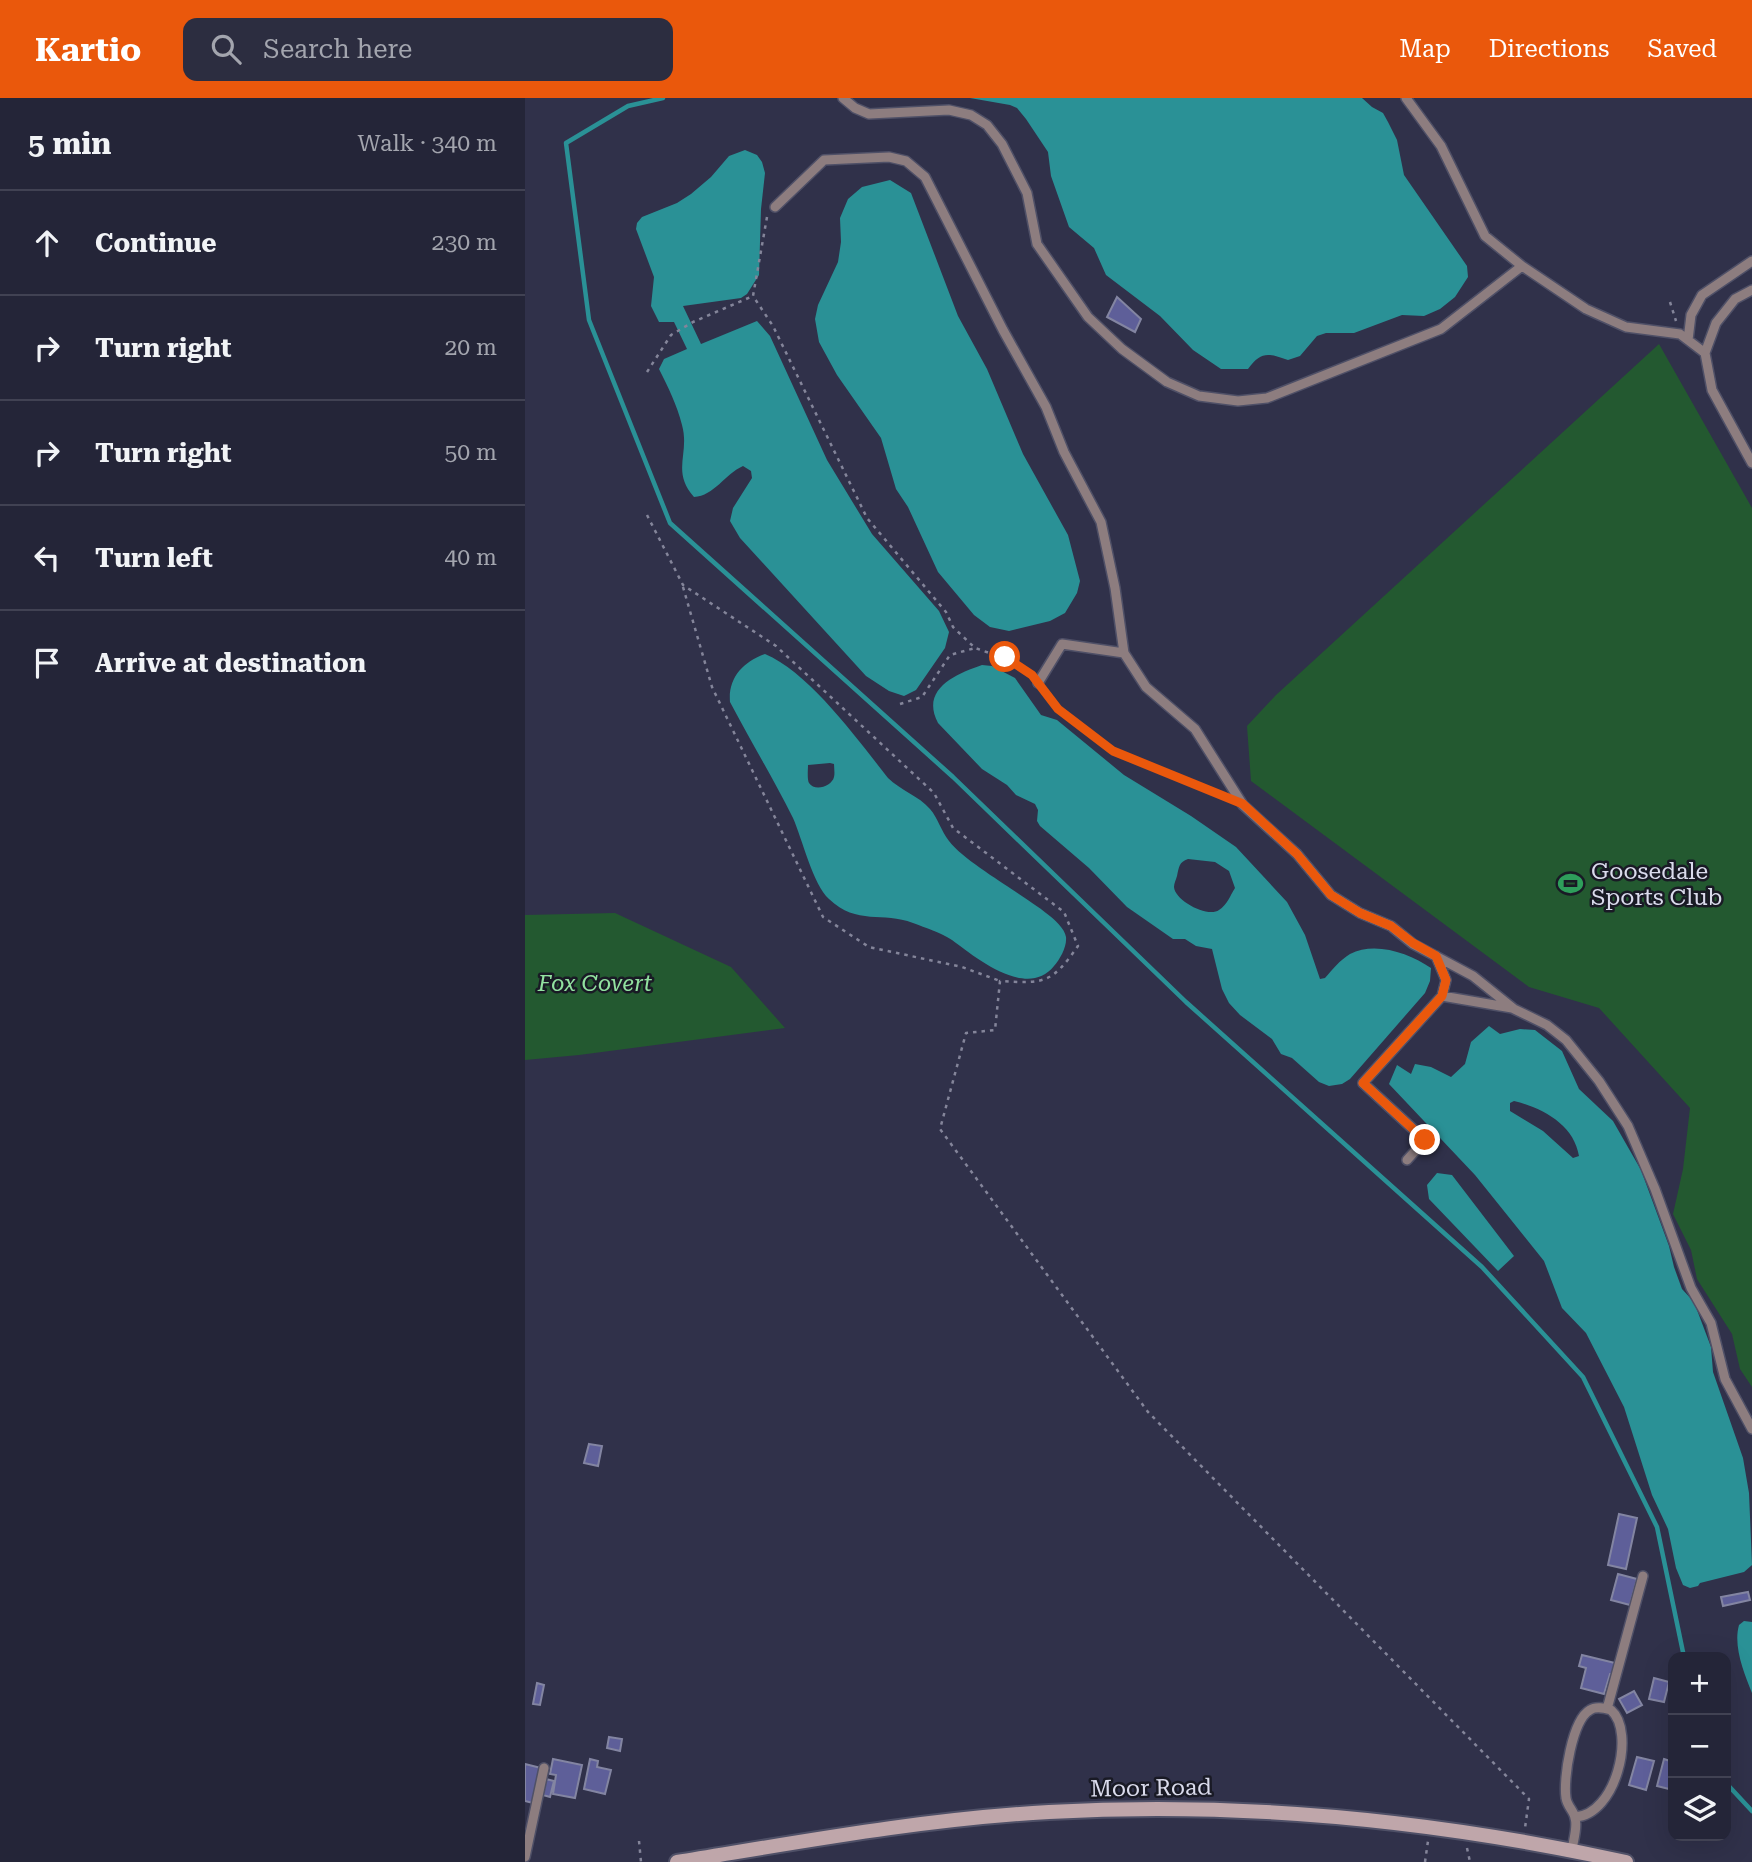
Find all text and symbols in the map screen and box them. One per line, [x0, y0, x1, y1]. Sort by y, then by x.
search box [183, 18, 673, 81]
text: Kartio [35, 30, 141, 69]
icon: search [207, 30, 245, 68]
text: Search here [263, 34, 412, 64]
text: Map [1399, 35, 1451, 63]
text: Directions [1489, 35, 1609, 63]
text: Saved [1647, 35, 1717, 63]
text: 5 min [28, 126, 111, 161]
text: Walk · 340 m [358, 130, 497, 157]
icon: ahead [28, 224, 66, 262]
text: Continue [95, 228, 217, 258]
text: 230 m [432, 229, 497, 256]
icon: right [28, 329, 66, 367]
text: Turn right [95, 333, 231, 363]
text: 20 m [444, 334, 497, 361]
icon: right [28, 434, 66, 472]
text: Turn right [95, 438, 231, 468]
text: 50 m [444, 439, 497, 466]
icon: left [28, 539, 66, 577]
text: Turn left [95, 543, 213, 573]
text: 40 m [444, 544, 497, 571]
route start [989, 641, 1020, 672]
icon: arrive [28, 644, 66, 682]
text: Arrive at destination [95, 648, 366, 678]
place label: Goosedale Sports Club [1591, 858, 1722, 911]
sports icon: Goosedale Sports Club [1557, 870, 1585, 898]
park label: Fox Covert [537, 970, 653, 997]
route end [1409, 1124, 1440, 1155]
map controls [1668, 1652, 1731, 1841]
button: + [1668, 1652, 1731, 1715]
button: − [1668, 1715, 1731, 1778]
street label: Moor Road [1090, 1773, 1212, 1803]
button: layers [1668, 1778, 1731, 1841]

